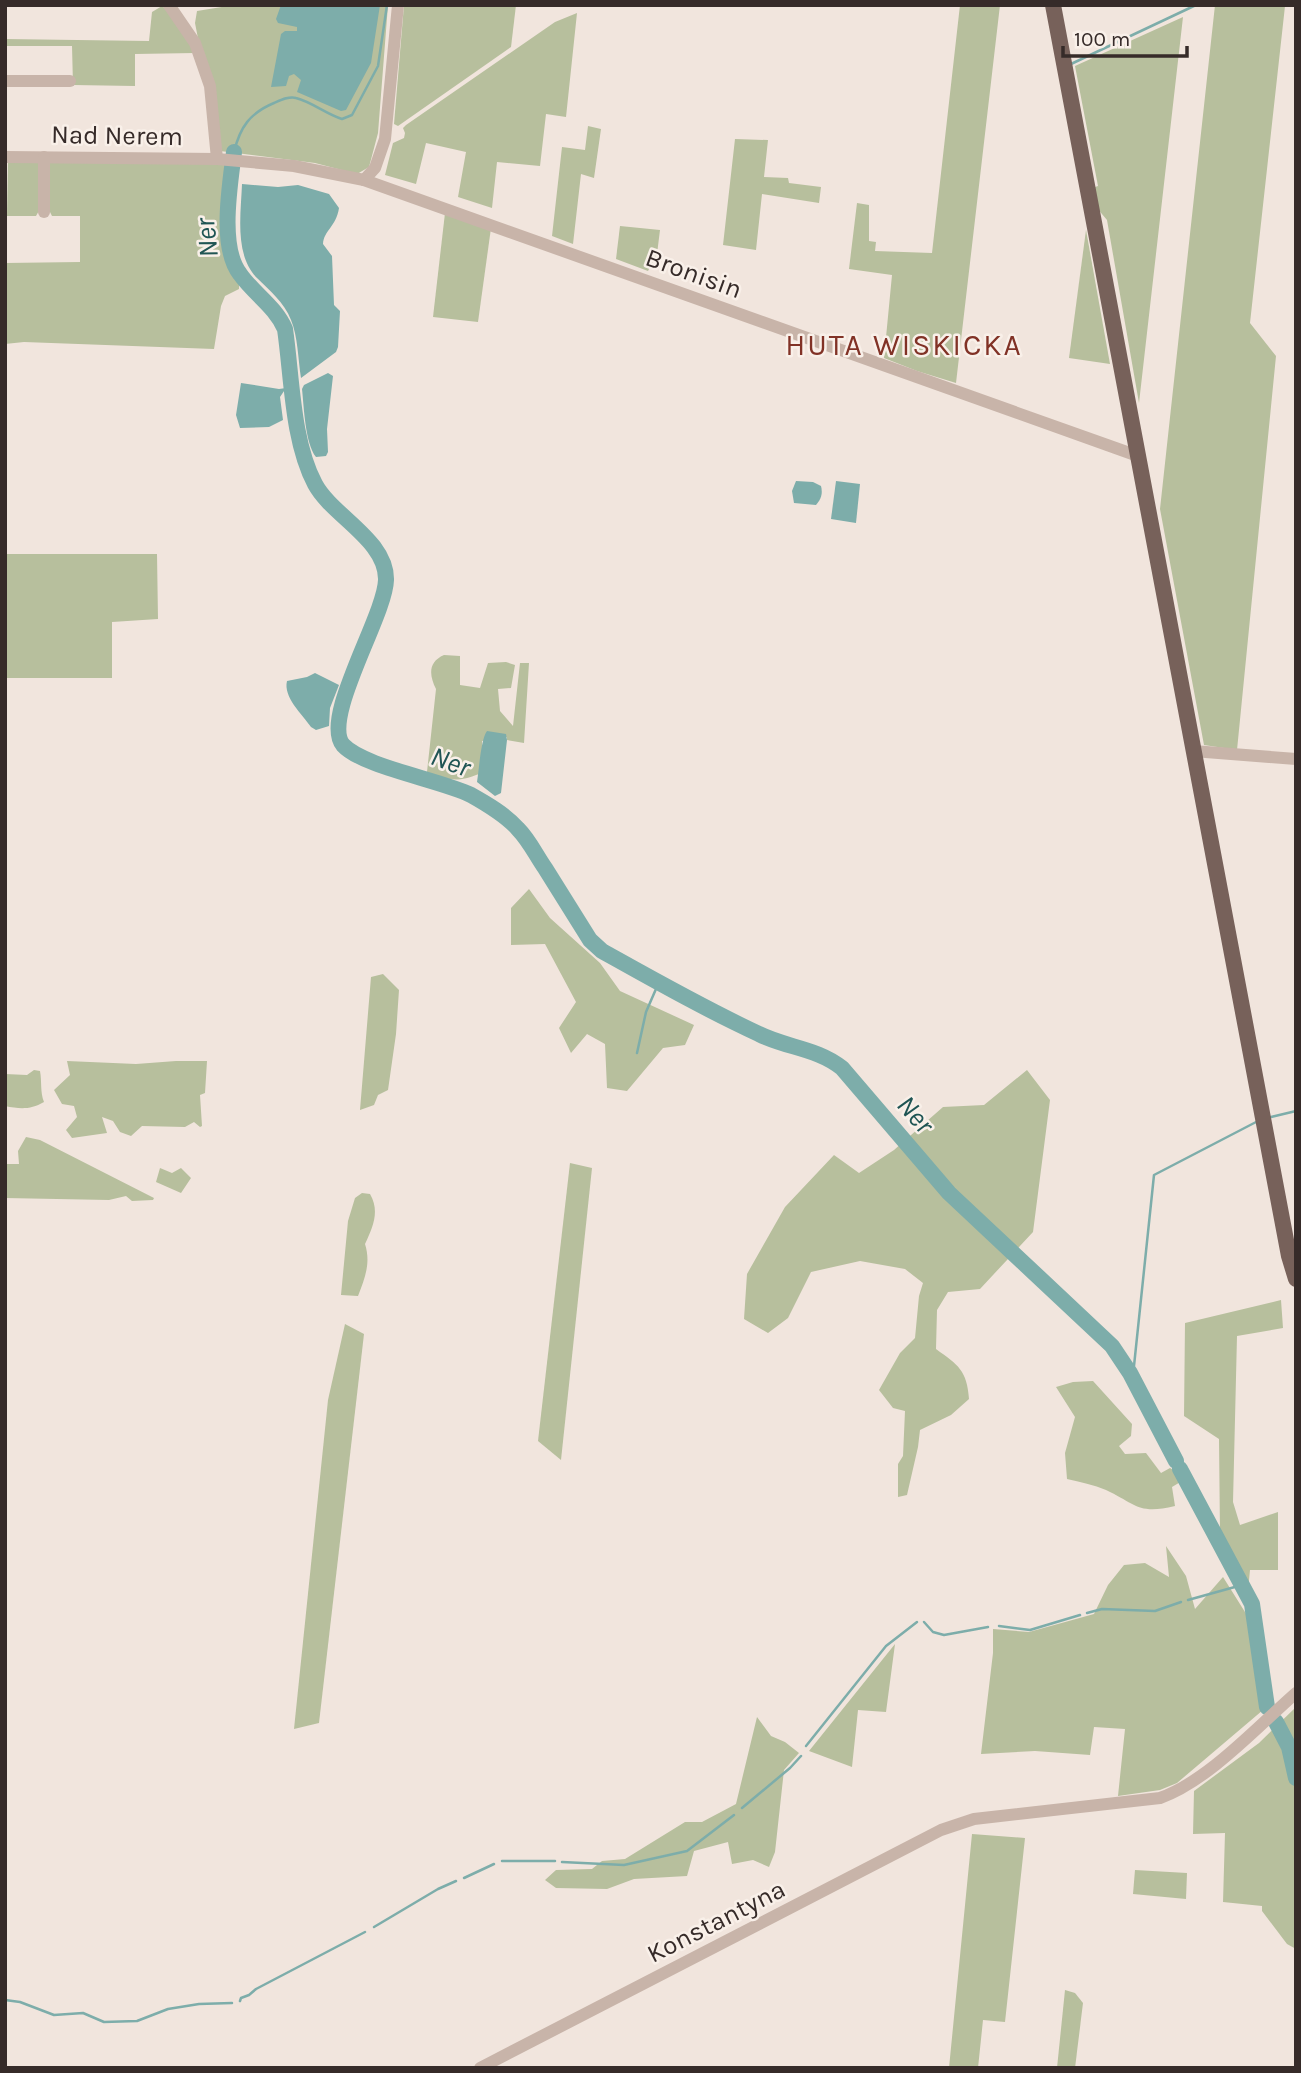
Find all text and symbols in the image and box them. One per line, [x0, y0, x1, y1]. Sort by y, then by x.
scale bar [1063, 14, 1187, 58]
text: 100 m [1074, 27, 1131, 51]
street label: Nad Nerem [51, 119, 183, 152]
water label: Ner [188, 215, 225, 259]
street label: Bronisin [641, 242, 746, 305]
district label: HUTA WISKICKA [785, 327, 1023, 363]
water label: Ner [426, 739, 476, 784]
water label: Ner [890, 1088, 942, 1141]
street label: Konstantyna [642, 1873, 791, 1970]

